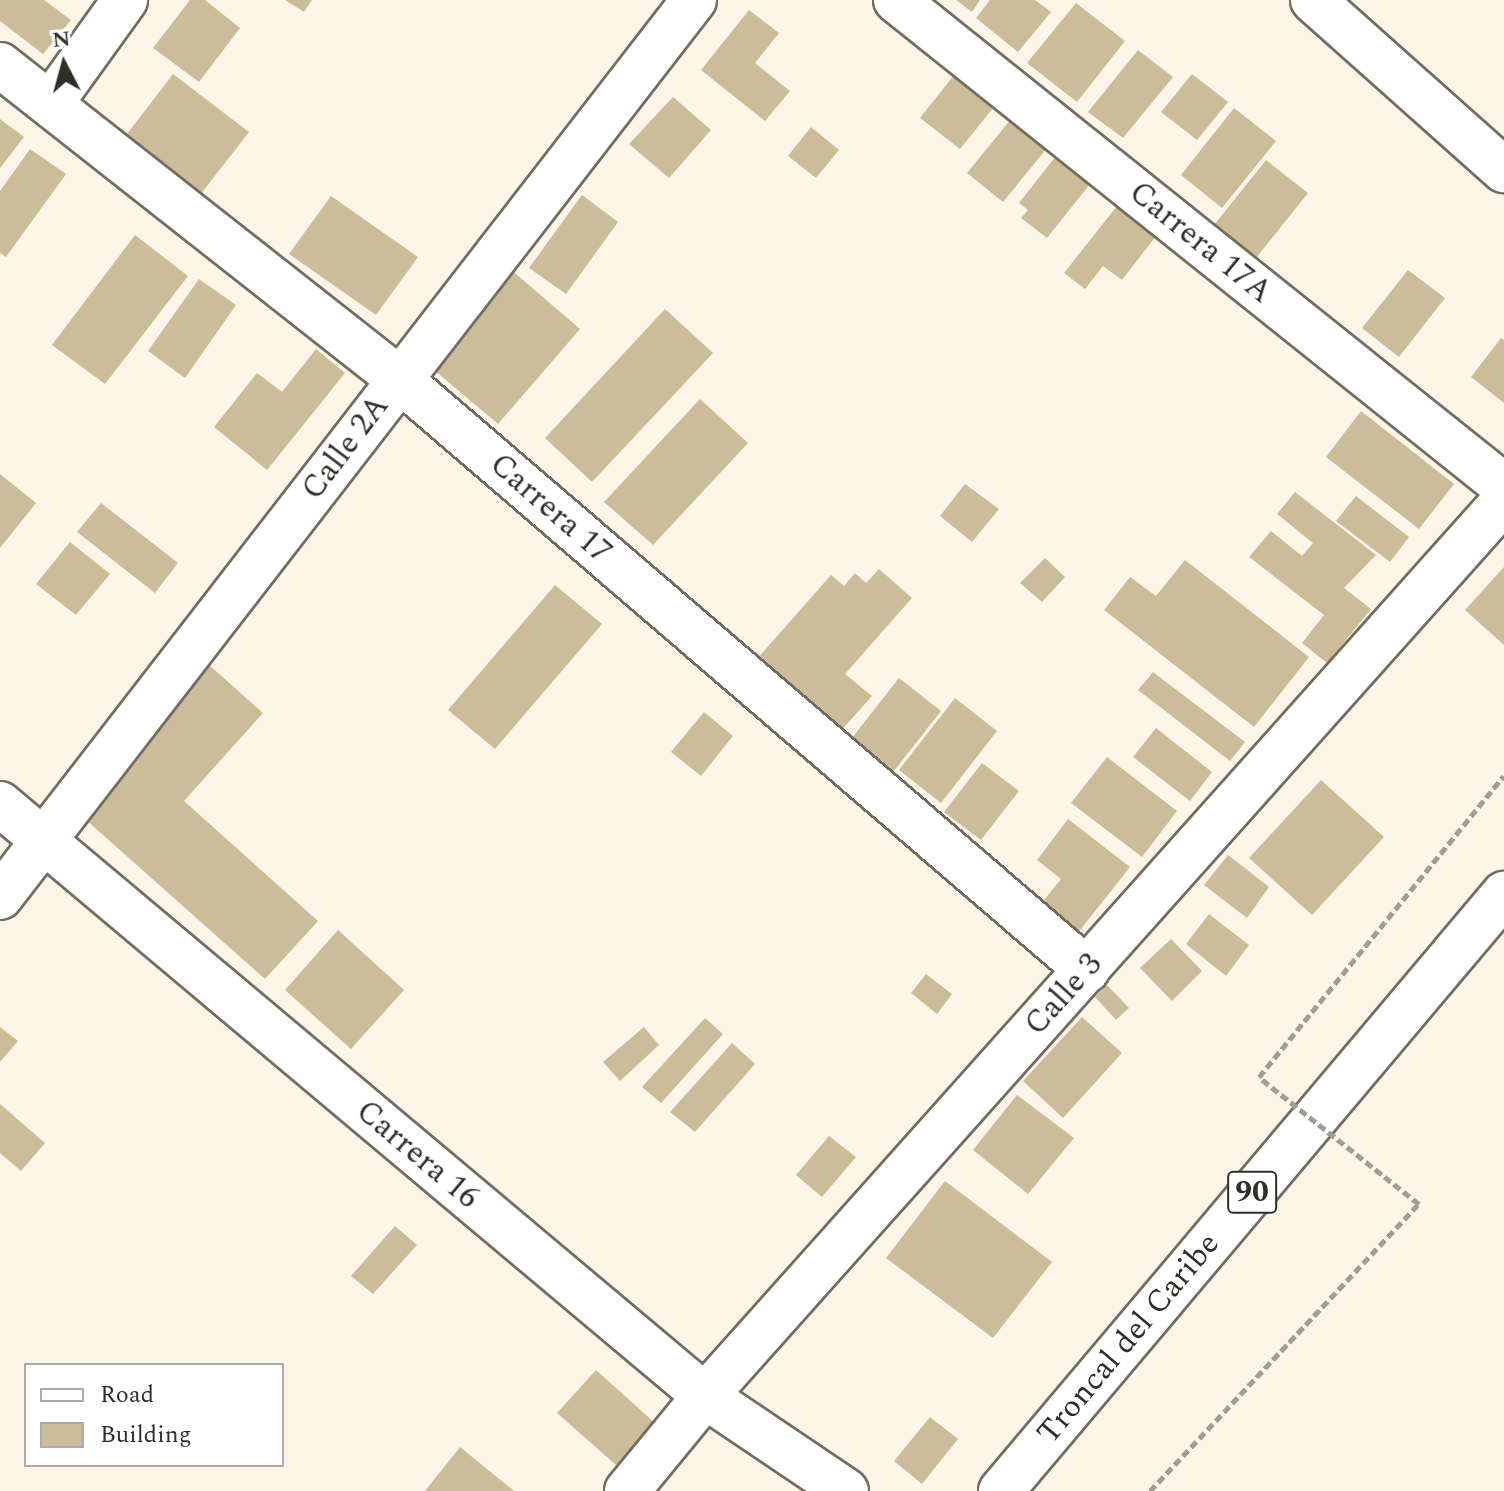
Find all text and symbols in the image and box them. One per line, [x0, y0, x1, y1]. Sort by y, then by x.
text: N [51, 22, 72, 57]
north arrow [24, 24, 104, 104]
street label: Carrera 17A [1121, 174, 1279, 312]
street label: Calle 2A [294, 388, 398, 508]
street label: Carrera 17 [481, 446, 619, 572]
street label: Calle 3 [1017, 946, 1111, 1044]
street label: Carrera 16 [348, 1093, 486, 1217]
road number: 90 [1226, 1166, 1278, 1218]
street label: Troncal del Caribe [1030, 1226, 1228, 1452]
legend [24, 1363, 284, 1467]
text: Road [100, 1377, 154, 1413]
text: Building [100, 1417, 192, 1453]

